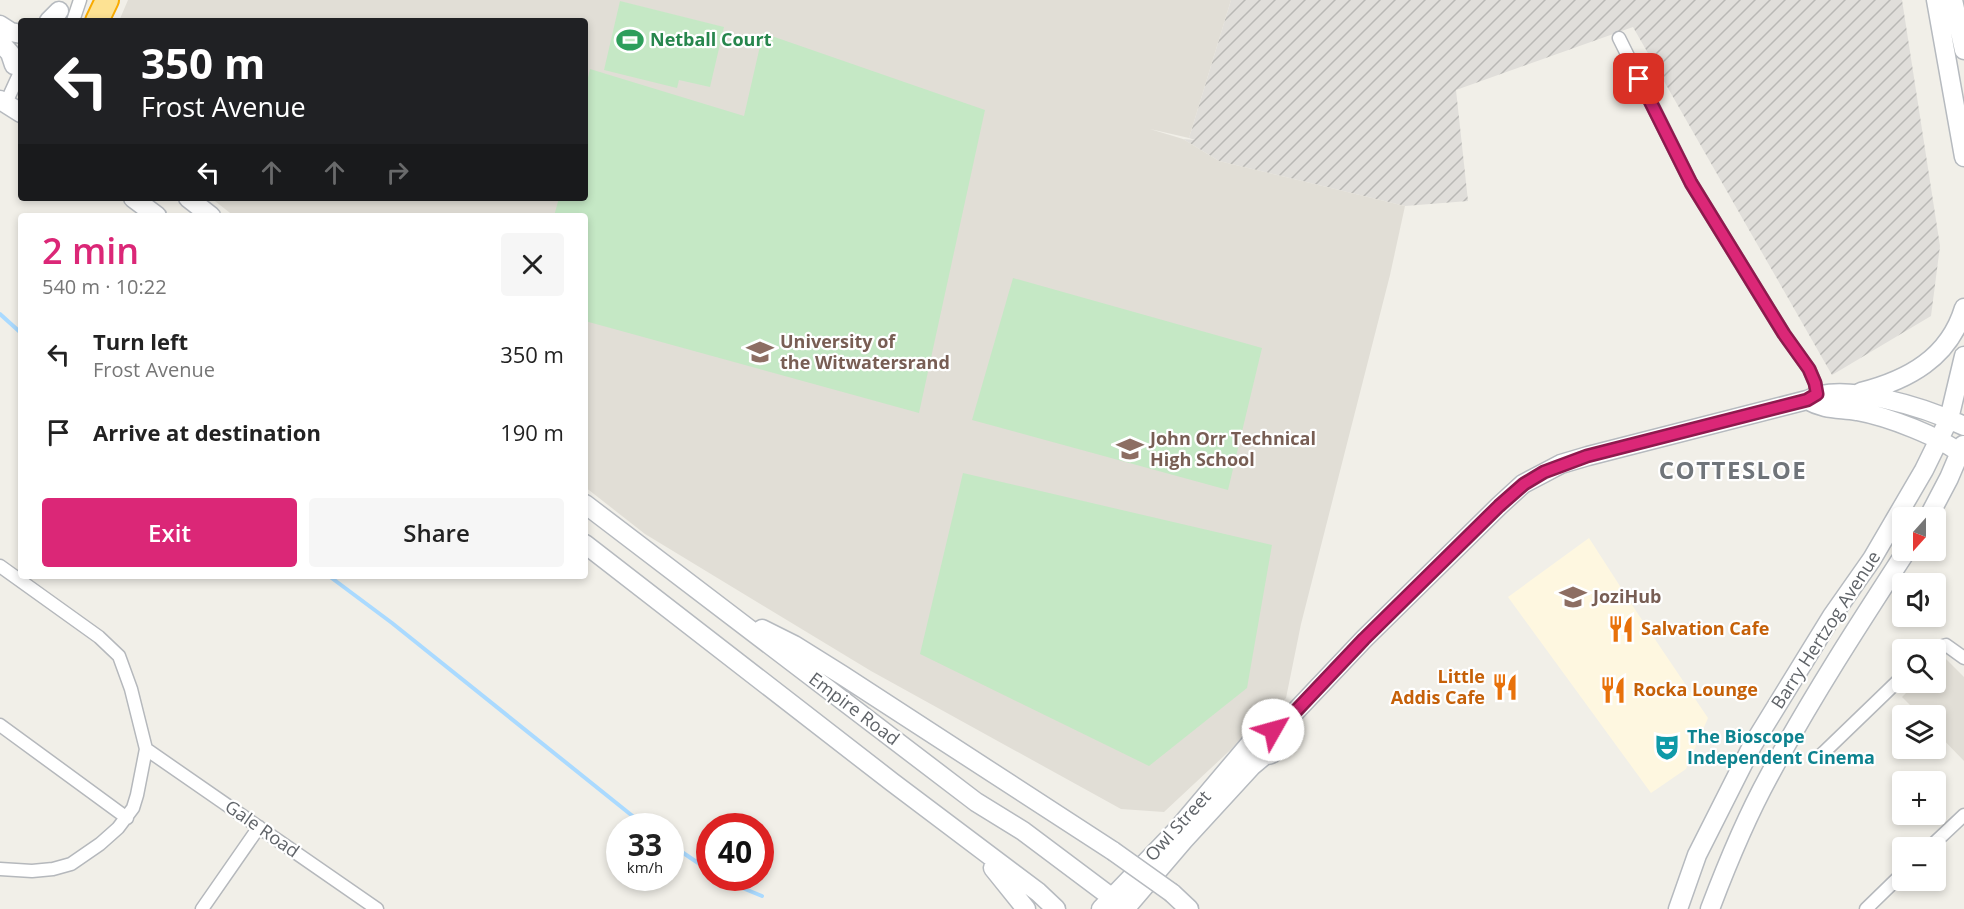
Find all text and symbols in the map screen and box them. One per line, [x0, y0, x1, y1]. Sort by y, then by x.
sports icon: Netball Court [615, 25, 645, 55]
place label: Netball Court [650, 27, 772, 51]
text: 350 m [141, 34, 265, 91]
icon: left [42, 42, 120, 120]
pin [1613, 53, 1664, 104]
icon: arrive [1622, 62, 1655, 95]
text: Frost Avenue [141, 88, 306, 125]
icon: left [192, 156, 225, 189]
icon: ahead [255, 156, 288, 189]
icon: ahead [318, 156, 351, 189]
icon: right [381, 156, 414, 189]
text: 2 min [42, 226, 139, 275]
button: close [501, 233, 564, 296]
text: 540 m · 10:22 [42, 273, 167, 300]
text: Turn left [93, 326, 188, 356]
place label: University of the Witwatersrand [780, 329, 950, 374]
school or university icon: University of the Witwatersrand [745, 337, 775, 367]
icon: left [42, 338, 75, 371]
text: 350 m [500, 339, 564, 369]
text: Frost Avenue [93, 356, 215, 383]
icon: arrive [42, 416, 75, 449]
text: Arrive at destination [93, 417, 321, 447]
text: 190 m [500, 417, 564, 447]
place label: John Orr Technical High School [1148, 426, 1316, 471]
school or university icon: John Orr Technical High School [1115, 434, 1145, 464]
district label: COTTESLOE [1659, 453, 1807, 486]
button: Exit [42, 498, 297, 567]
button: Share [309, 498, 564, 567]
north arrow [1892, 507, 1946, 561]
map controls [1892, 507, 1946, 891]
street label: Barry Hertzog Avenue [1765, 546, 1885, 713]
button: sound [1892, 573, 1946, 627]
school or university icon: JoziHub [1558, 582, 1588, 612]
place label: JoziHub [1591, 584, 1661, 608]
restaurant icon: Salvation Cafe [1606, 614, 1636, 644]
place label: Salvation Cafe [1641, 616, 1769, 640]
button: search [1892, 639, 1946, 693]
place label: Little Addis Cafe [1391, 664, 1485, 709]
street label: Empire Road [805, 666, 905, 750]
restaurant icon: Little Addis Cafe [1490, 672, 1520, 702]
restaurant icon: Rocka Lounge [1598, 675, 1628, 705]
place label: Rocka Lounge [1633, 677, 1758, 701]
position arrow [1241, 698, 1305, 762]
button: layers [1892, 705, 1946, 759]
place label: The Bioscope Independent Cinema [1687, 724, 1875, 769]
theatre icon: The Bioscope Independent Cinema [1652, 732, 1682, 762]
button: + [1892, 771, 1946, 825]
street label: Owl Street [1139, 785, 1215, 866]
street label: Gale Road [221, 794, 304, 862]
speed limit sign: 40 [696, 813, 774, 891]
text: 33 [628, 824, 662, 865]
button: − [1892, 837, 1946, 891]
text: km/h [627, 857, 663, 877]

